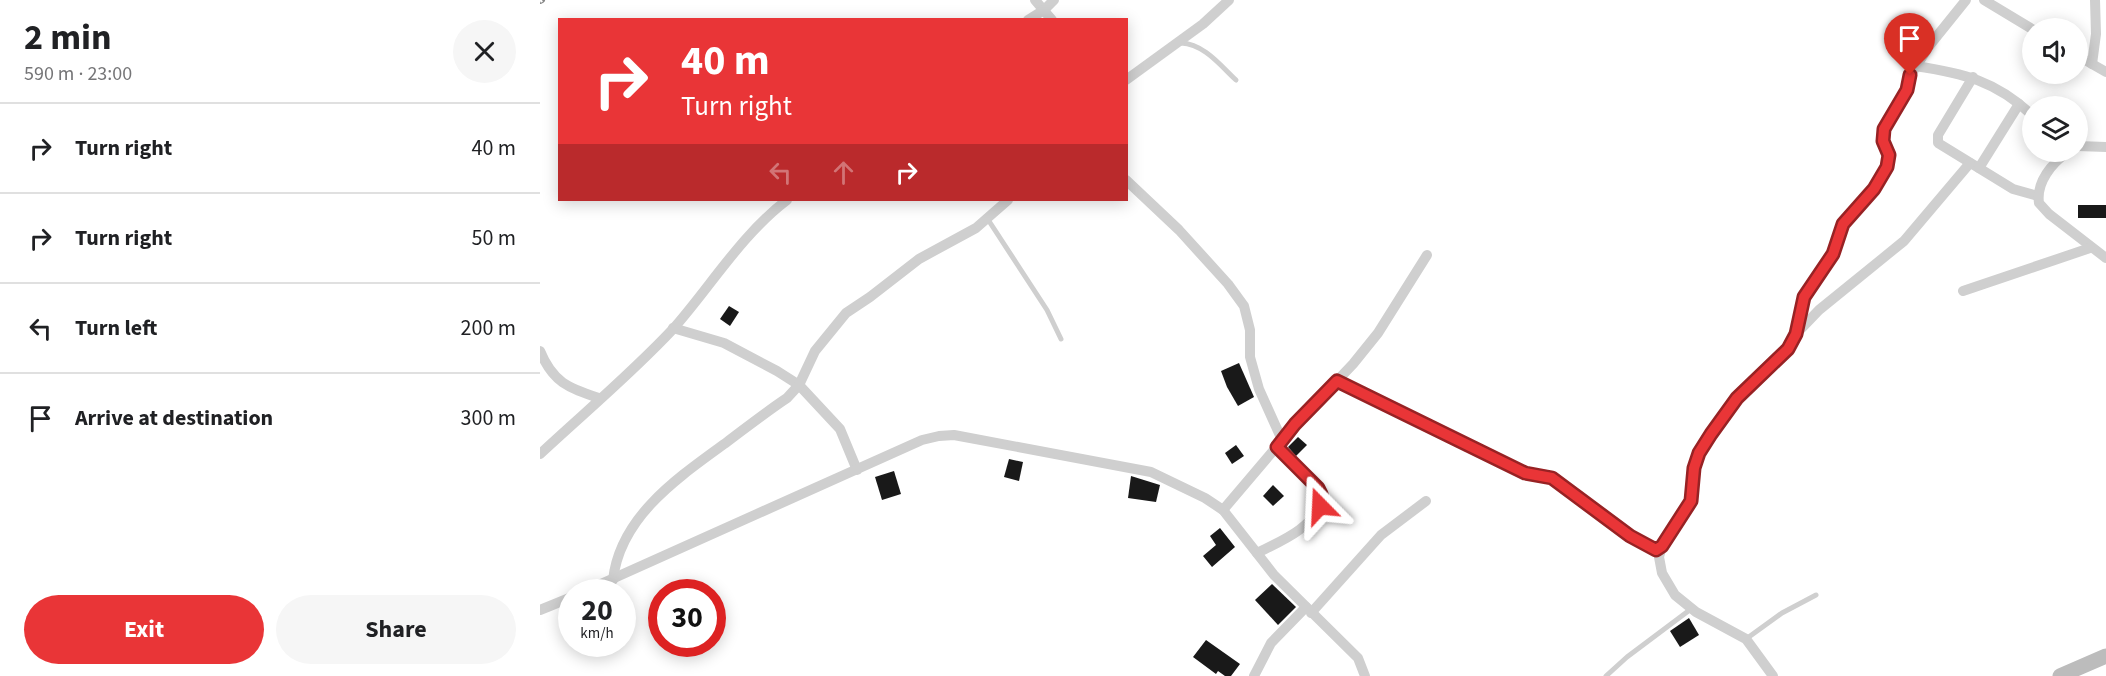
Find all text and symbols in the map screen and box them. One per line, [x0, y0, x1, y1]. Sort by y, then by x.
text: 2 min [24, 12, 112, 63]
pin [1884, 13, 1935, 75]
map controls [2022, 18, 2088, 162]
button: sound [2022, 18, 2088, 84]
button: close [453, 20, 516, 83]
icon: arrive [1893, 22, 1926, 55]
text: 40 m [681, 31, 770, 91]
icon: right [582, 42, 660, 120]
text: 590 m · 23:00 [24, 60, 132, 88]
text: Turn right [681, 87, 792, 126]
button: layers [2022, 96, 2088, 162]
icon: right [24, 132, 57, 165]
text: Turn right [75, 132, 172, 164]
text: 40 m [471, 132, 516, 164]
icon: left [764, 156, 797, 189]
icon: ahead [827, 156, 860, 189]
icon: right [890, 156, 923, 189]
icon: right [24, 222, 57, 255]
text: Turn right [75, 222, 172, 254]
text: 50 m [471, 222, 516, 254]
icon: left [24, 312, 57, 345]
text: Turn left [75, 312, 157, 344]
text: 200 m [461, 312, 516, 344]
icon: arrive [24, 402, 57, 435]
text: Arrive at destination [75, 402, 273, 434]
text: 300 m [461, 402, 516, 434]
position arrow [1288, 474, 1352, 538]
speed limit sign: 30 [648, 579, 726, 657]
text: 20 [581, 589, 613, 632]
button: Exit [24, 595, 264, 664]
button: Share [276, 595, 516, 664]
text: km/h [580, 623, 614, 644]

